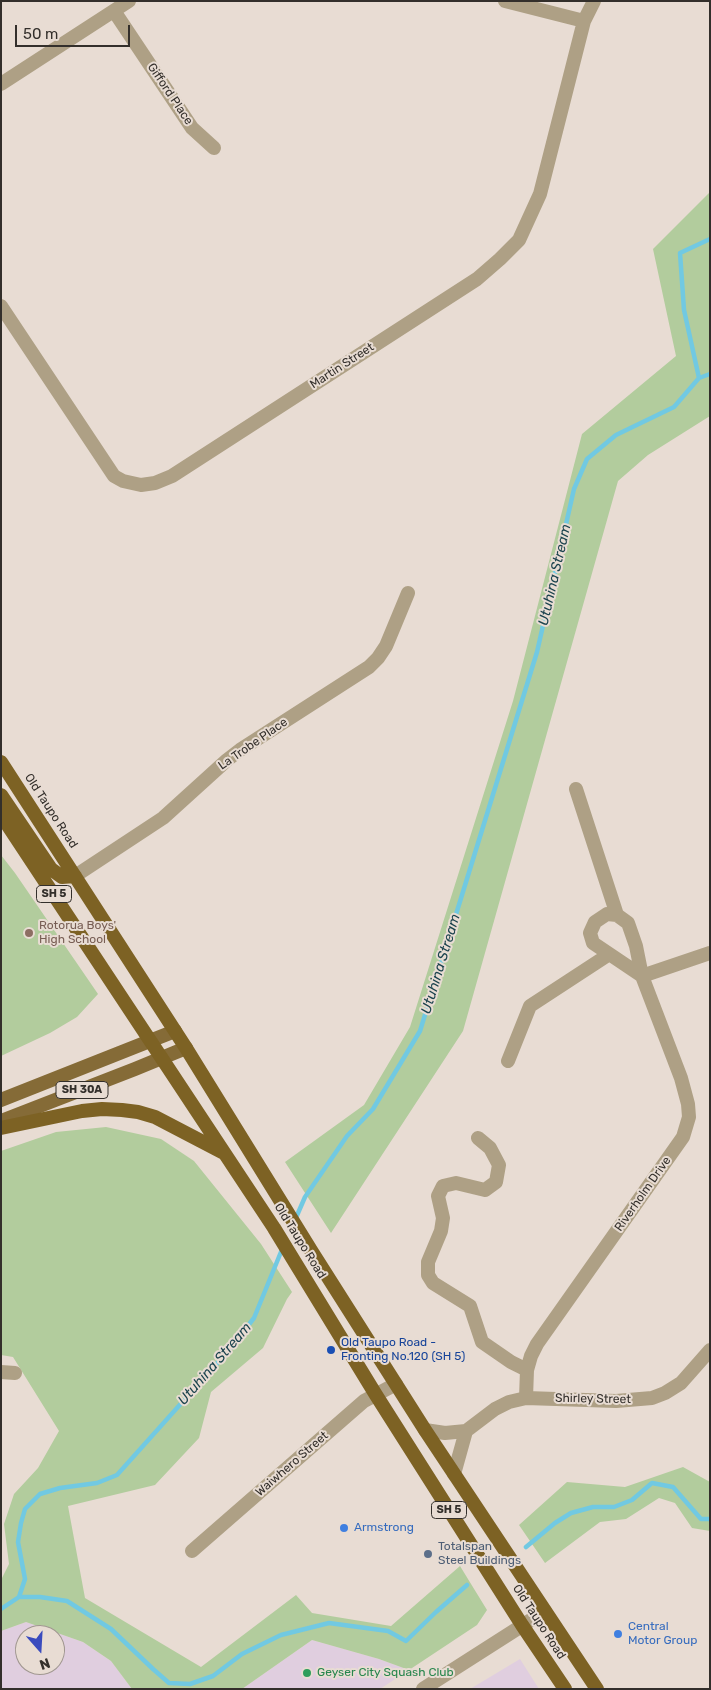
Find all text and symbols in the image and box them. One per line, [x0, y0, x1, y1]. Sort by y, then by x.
scale bar [18, 15, 132, 47]
text: 50 m [23, 25, 58, 43]
street label: Gifford Place [144, 60, 196, 128]
street label: Martin Street [307, 340, 377, 392]
water label: Utuhina Stream [535, 523, 575, 627]
street label: La Trobe Place [216, 715, 290, 773]
street label: Old Taupo Road [21, 771, 81, 851]
road number: SH 5 [36, 886, 72, 902]
water label: Utuhina Stream [418, 912, 464, 1016]
place label: Rotorua Boys' High School [39, 919, 116, 947]
marker: Rotorua Boys' High School [23, 927, 35, 939]
road number: SH 30A [56, 1082, 108, 1098]
street label: Riverholm Drive [612, 1154, 674, 1234]
street label: Old Taupo Road [271, 1201, 329, 1281]
water label: Utuhina Stream [175, 1319, 255, 1409]
place label: Old Taupo Road - Fronting No.120 (SH 5) [341, 1336, 465, 1364]
marker: Old Taupo Road - Fronting No.120 (SH 5) [325, 1344, 337, 1356]
street label: Shirley Street [555, 1391, 631, 1407]
street label: Waiwhero Street [253, 1429, 331, 1499]
road number: SH 5 [432, 1502, 466, 1518]
place label: Armstrong [354, 1521, 414, 1535]
marker: Armstrong [338, 1522, 350, 1534]
place label: Totalspan Steel Buildings [438, 1540, 521, 1568]
marker: Totalspan Steel Buildings [422, 1548, 434, 1560]
street label: Old Taupo Road [509, 1582, 569, 1662]
place label: Central Motor Group [628, 1620, 697, 1648]
north arrow [15, 1625, 65, 1675]
marker: Central Motor Group [612, 1628, 624, 1640]
text: N [37, 1654, 52, 1673]
place label: Geyser City Squash Club [317, 1666, 454, 1680]
marker: Geyser City Squash Club [301, 1667, 313, 1679]

